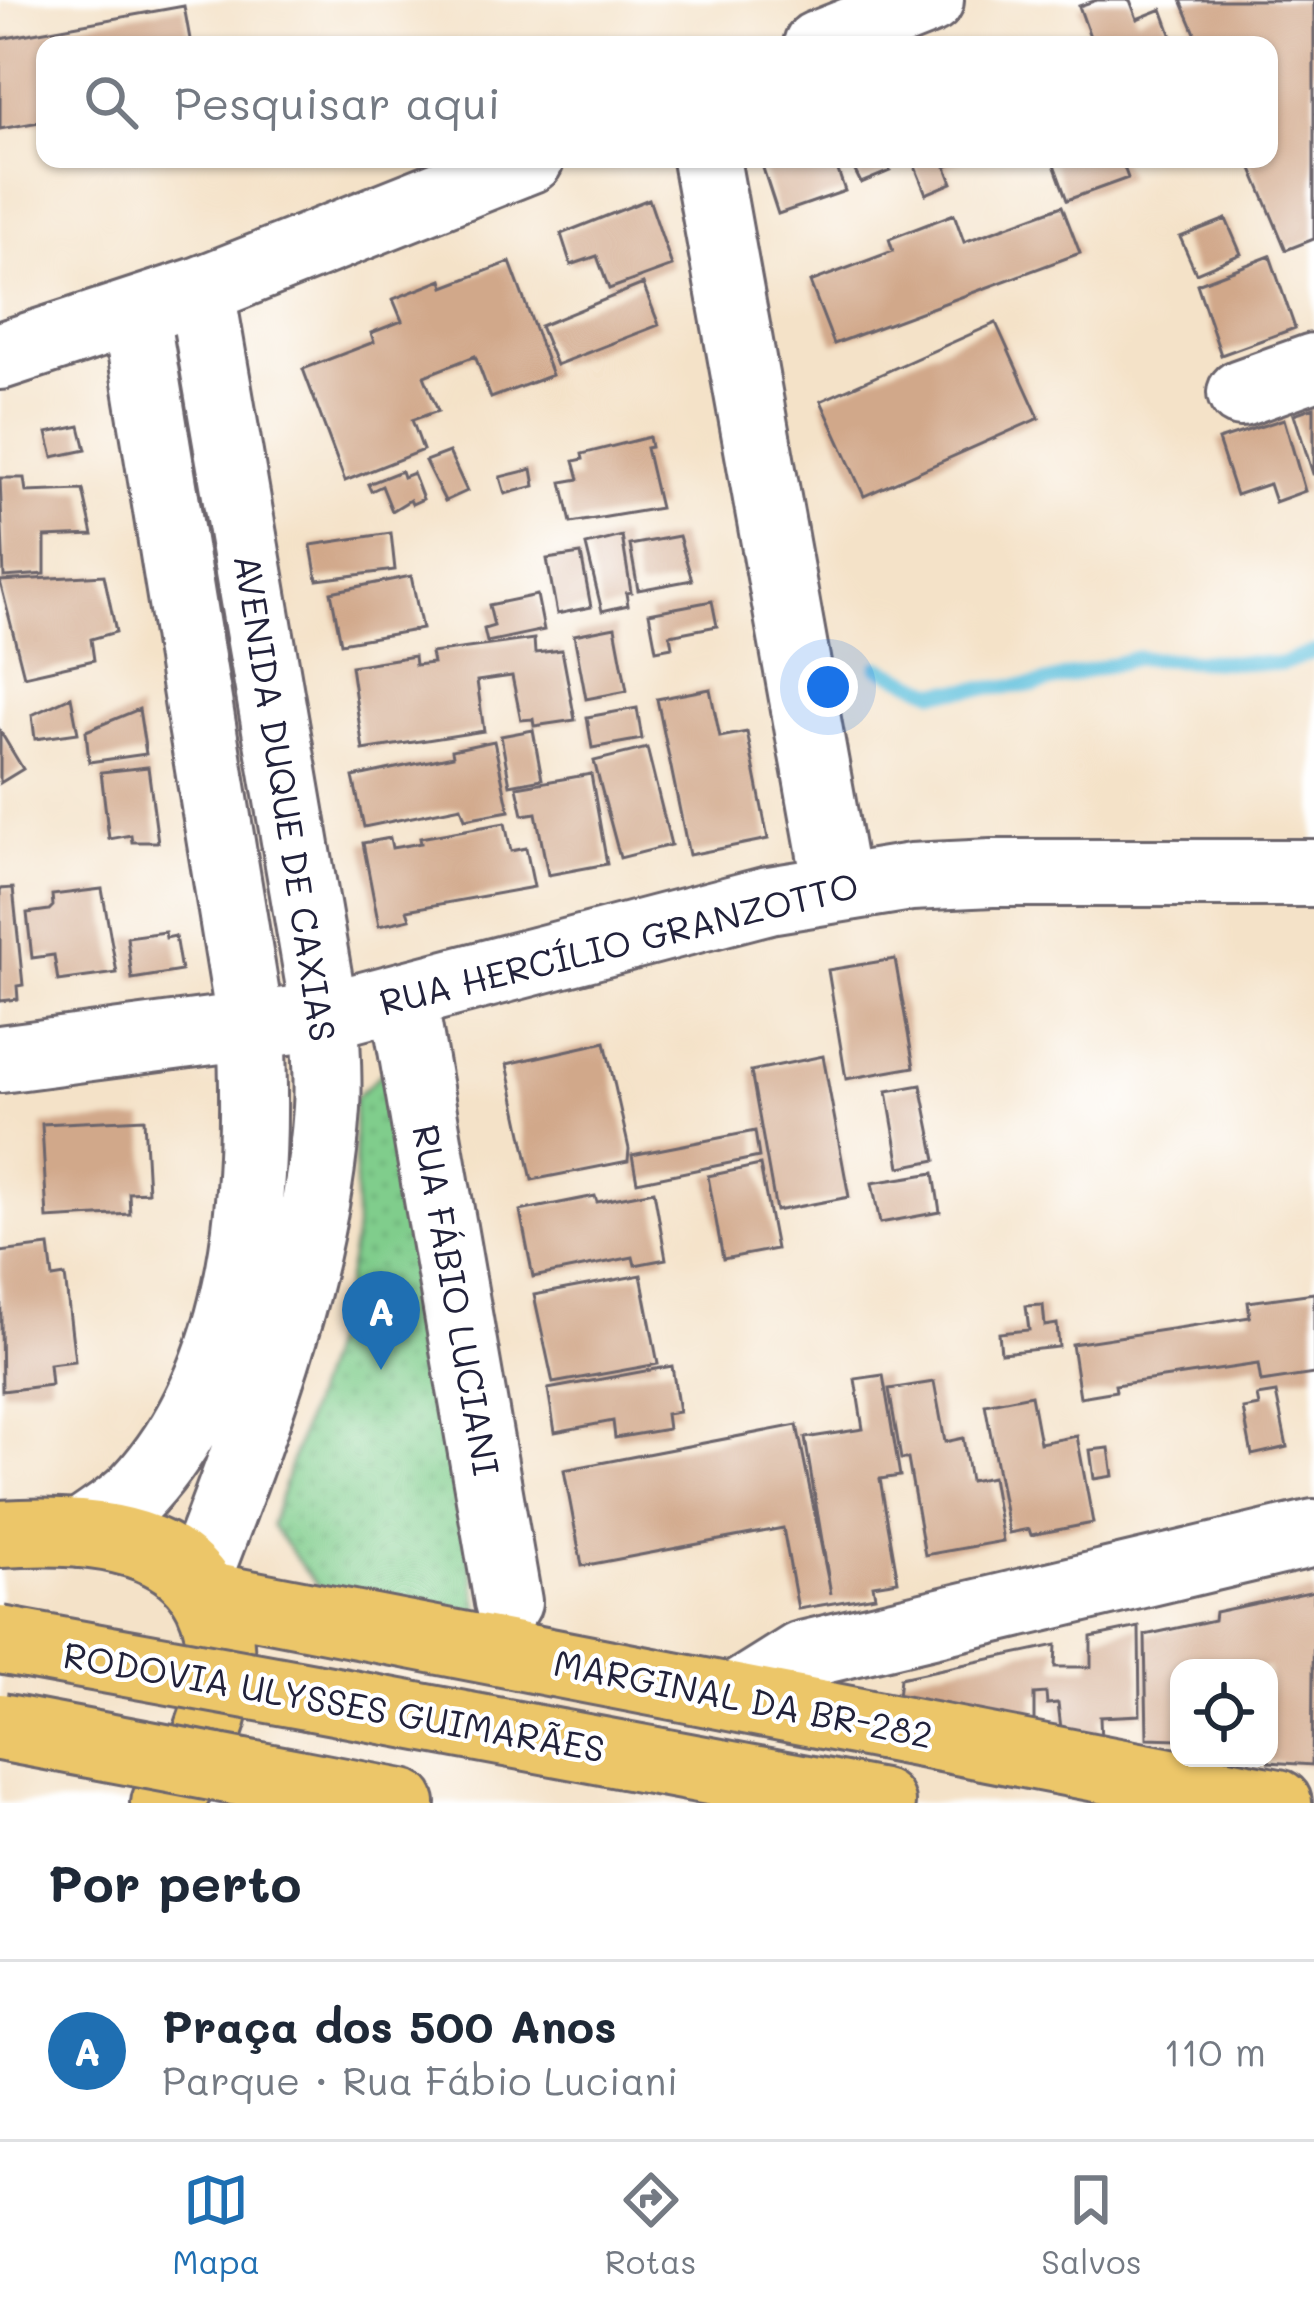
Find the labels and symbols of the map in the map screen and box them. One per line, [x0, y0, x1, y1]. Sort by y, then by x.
street label: AVENIDA DUQUE DE CAXIAS [225, 551, 348, 1044]
your location [798, 657, 858, 717]
street label: RUA HERCÍLIO GRANZOTTO [374, 860, 863, 1025]
street label: RUA FÁBIO LUCIANI [403, 1121, 511, 1479]
pin: A [342, 1271, 420, 1370]
street label: RODOVIA ULYSSES GUIMARÃES [60, 1630, 608, 1771]
street label: MARGINAL DA BR-282 [550, 1638, 937, 1757]

